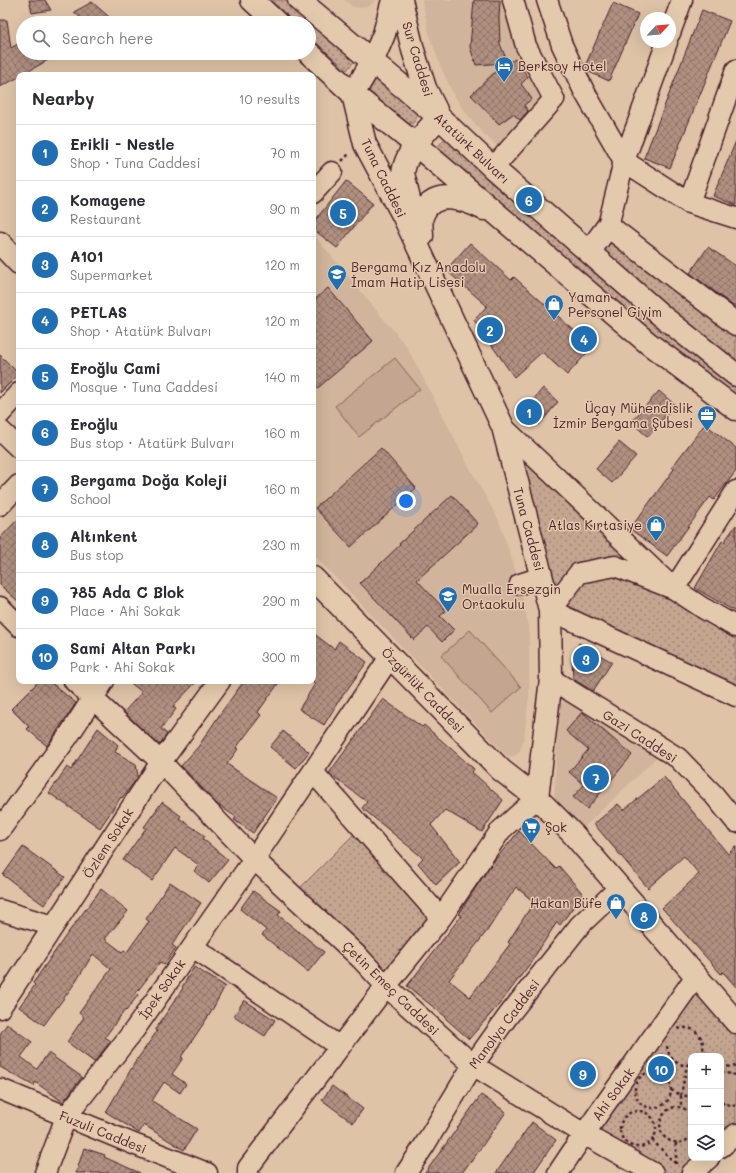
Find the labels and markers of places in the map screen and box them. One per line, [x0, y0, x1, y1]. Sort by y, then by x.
hotel icon: Berksoy Hotel [493, 55, 515, 83]
place label: Berksoy Hotel [518, 57, 607, 74]
pin: 6 [516, 185, 542, 215]
pin: 5 [330, 198, 356, 228]
place label: Bergama Kız Anadolu İmam Hatip Lisesi [351, 258, 486, 290]
school or university icon: Bergama Kız Anadolu İmam Hatip Lisesi [326, 263, 348, 291]
place label: Yaman Personel Giyim [568, 288, 662, 320]
shop icon: Yaman Personel Giyim [543, 293, 565, 321]
pin: 2 [477, 315, 503, 345]
pin: 4 [571, 324, 597, 354]
pin: 1 [516, 397, 542, 427]
place label: Üçay Mühendislik İzmir Bergama Şubesi [553, 399, 693, 431]
office icon: Üçay Mühendislik İzmir Bergama Şubesi [696, 404, 718, 432]
shop icon: Atlas Kırtasiye [645, 514, 667, 542]
place label: Atlas Kırtasiye [548, 516, 642, 533]
place label: Mualla Ersezgin Ortaokulu [462, 580, 561, 612]
school or university icon: Mualla Ersezgin Ortaokulu [437, 585, 459, 613]
pin: 3 [573, 644, 599, 674]
pin: 7 [583, 763, 609, 793]
supermarket icon: Şok [520, 816, 542, 844]
place label: Şok [545, 818, 567, 835]
shop icon: Hakan Büfe [605, 892, 627, 920]
place label: Hakan Büfe [530, 894, 602, 911]
pin: 8 [631, 901, 657, 931]
pin: 10 [648, 1054, 674, 1084]
pin: 9 [570, 1059, 596, 1089]

